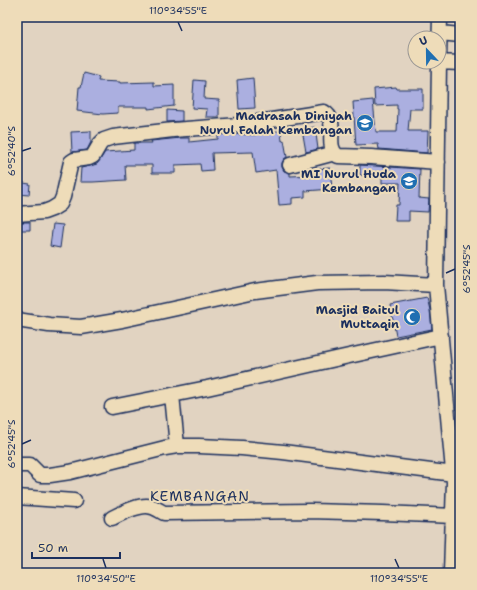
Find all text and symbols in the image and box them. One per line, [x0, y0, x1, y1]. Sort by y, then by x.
text: 110°34'55"E [149, 4, 207, 17]
north arrow [407, 30, 447, 70]
text: U [417, 33, 430, 50]
place label: Madrasah Diniyah Nurul Falah Kembangan [200, 108, 352, 138]
school or university icon: Madrasah Diniyah Nurul Falah Kembangan [355, 113, 375, 133]
text: 6°52'40"S [5, 125, 18, 176]
place label: MI Nurul Huda Kembangan [301, 166, 397, 196]
school or university icon: MI Nurul Huda Kembangan [399, 171, 419, 191]
text: 6°52'45"S [460, 244, 473, 294]
place label: Masjid Baitul Muttaqin [316, 302, 399, 332]
mosque icon: Masjid Baitul Muttaqin [402, 307, 422, 327]
text: 6°52'45"S [5, 419, 18, 469]
district label: KEMBANGAN [150, 487, 250, 505]
scale bar [32, 534, 120, 560]
text: 50 m [38, 540, 68, 556]
text: 110°34'50"E [76, 572, 136, 585]
text: 110°34'55"E [370, 572, 428, 585]

